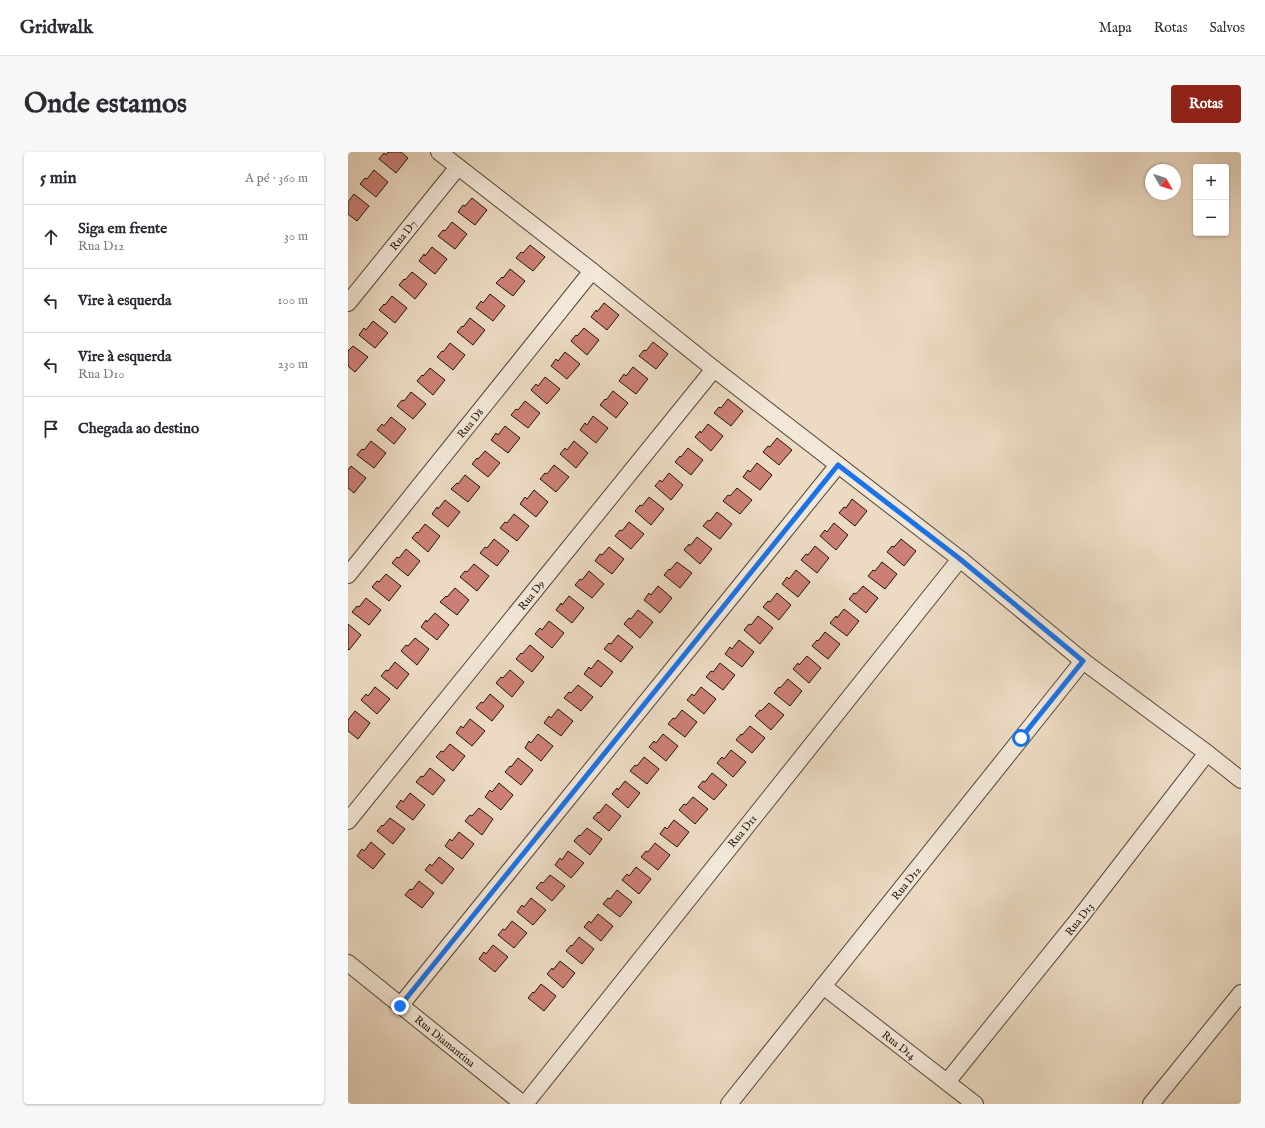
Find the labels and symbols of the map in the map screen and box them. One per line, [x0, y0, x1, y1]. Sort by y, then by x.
north arrow [1145, 164, 1181, 200]
street label: Rua D7 [387, 218, 420, 254]
street label: Rua D8 [455, 406, 487, 441]
street label: Rua D9 [515, 578, 548, 614]
route start [1012, 729, 1030, 747]
street label: Rua D11 [725, 812, 760, 851]
street label: Rua D12 [889, 864, 925, 903]
street label: Rua D13 [1063, 900, 1097, 939]
route end [391, 997, 409, 1015]
street label: Rua Diamantina [411, 1013, 478, 1071]
street label: Rua D14 [879, 1028, 919, 1064]

